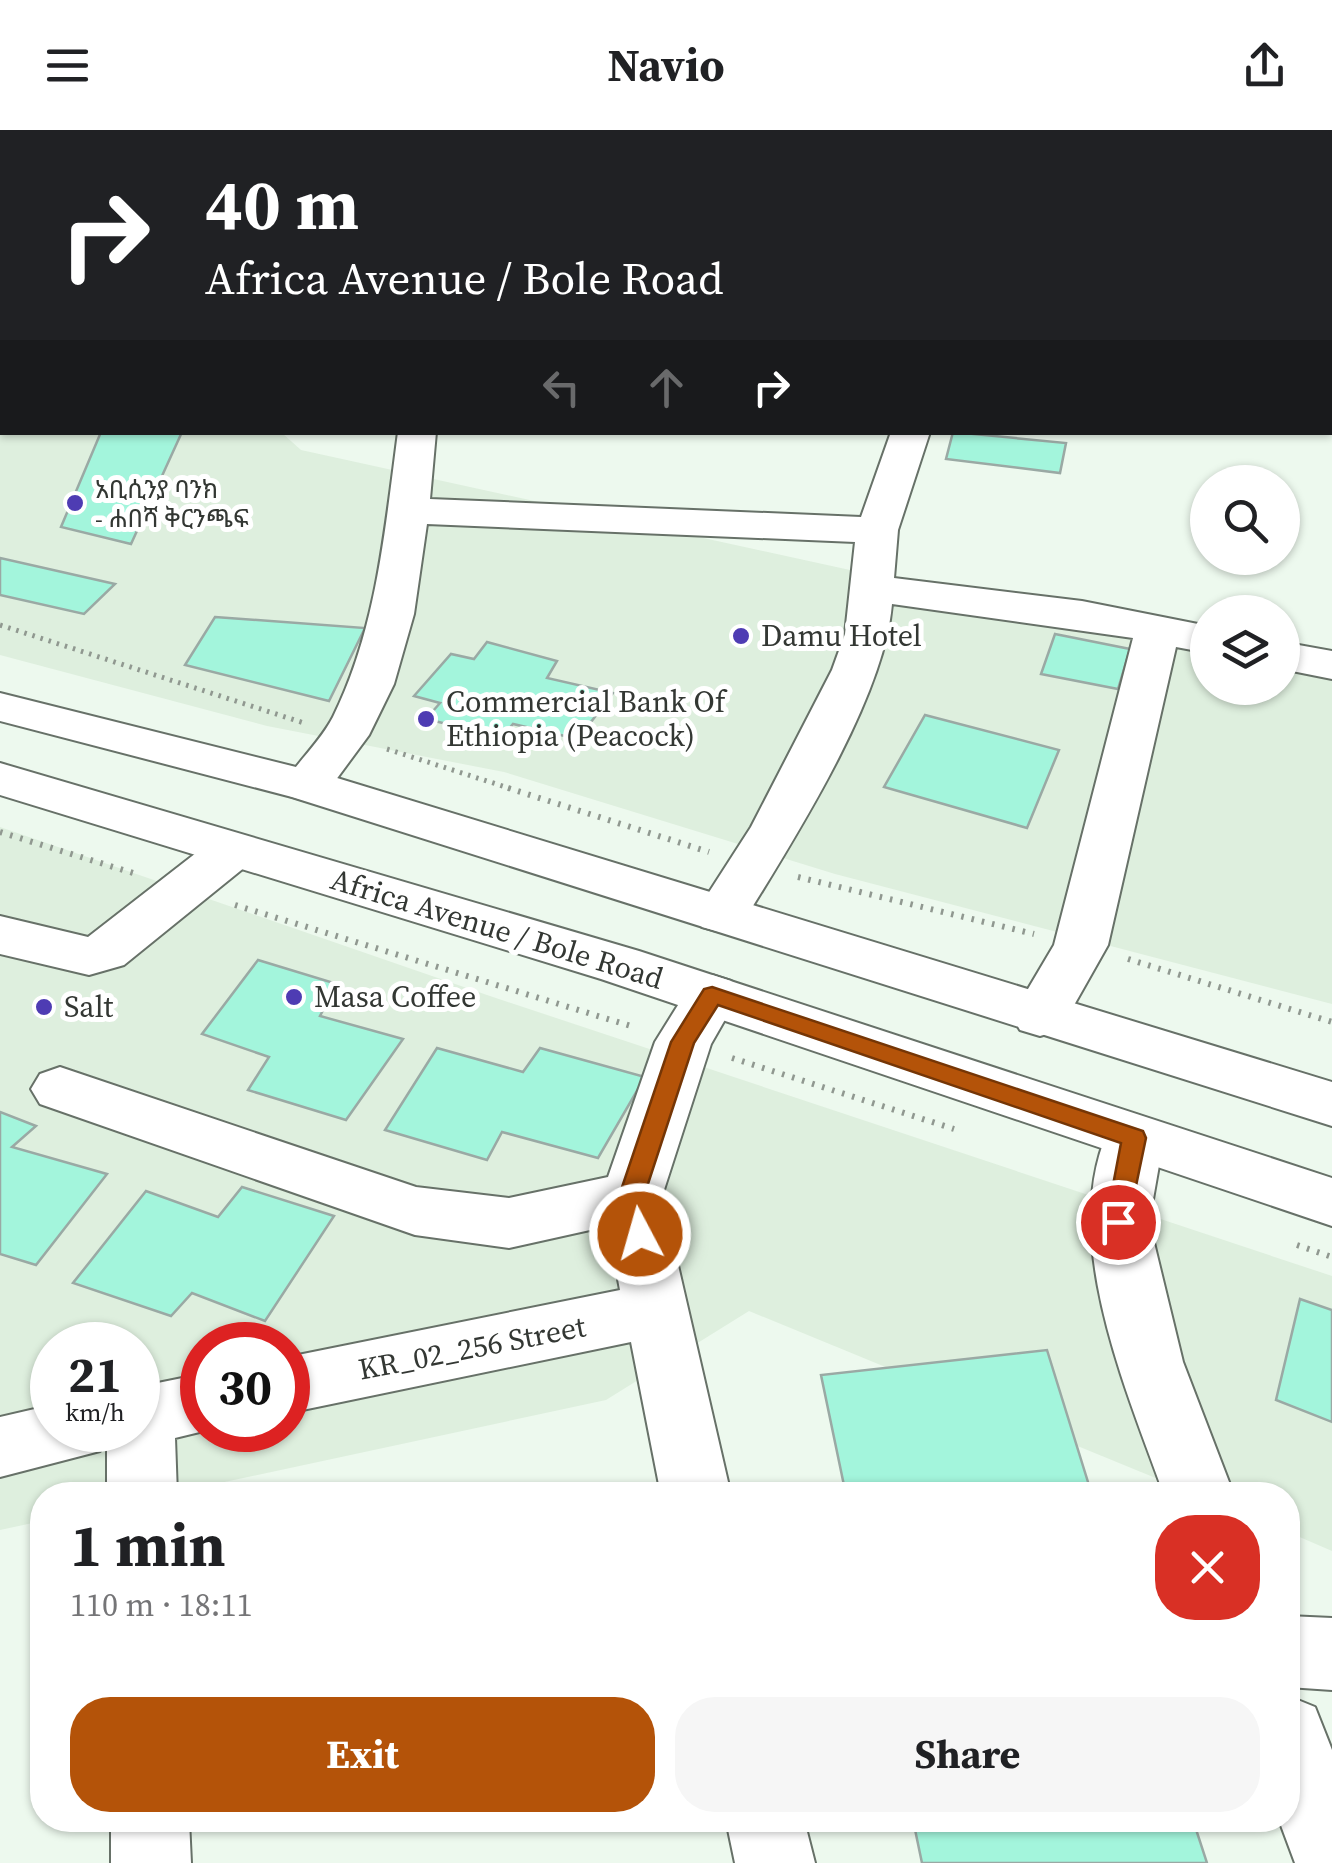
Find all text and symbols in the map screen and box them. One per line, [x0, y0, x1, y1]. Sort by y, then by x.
text: Navio [607, 34, 725, 96]
icon: menu [40, 38, 95, 93]
icon: share [1237, 38, 1292, 93]
text: 40 m [205, 156, 359, 252]
icon: right [40, 170, 170, 300]
text: Africa Avenue / Bole Road [205, 247, 724, 309]
icon: left [534, 360, 589, 415]
icon: ahead [639, 360, 694, 415]
icon: right [744, 360, 799, 415]
map controls [1190, 465, 1300, 705]
button: search [1190, 465, 1300, 575]
place label: አቢሲንያ ባንክ - ሐበሻ ቅርንጫፍ [95, 472, 249, 535]
marker: አቢሲንያ ባንክ - ሐበሻ ቅርንጫፍ [64, 492, 86, 514]
button: layers [1190, 595, 1300, 705]
place label: Damu Hotel [761, 615, 922, 656]
marker: Damu Hotel [730, 625, 752, 647]
place label: Commercial Bank Of Ethiopia (Peacock) [446, 681, 728, 756]
marker: Commercial Bank Of Ethiopia (Peacock) [415, 708, 437, 730]
street label: Africa Avenue / Bole Road [326, 858, 668, 999]
place label: Masa Coffee [314, 976, 476, 1017]
place label: Salt [64, 986, 114, 1027]
marker: Masa Coffee [283, 986, 305, 1008]
marker: Salt [33, 996, 55, 1018]
pin [1076, 1180, 1161, 1265]
position arrow [588, 1182, 692, 1286]
icon: arrive [1091, 1195, 1146, 1250]
street label: KR_02_256 Street [355, 1305, 589, 1390]
speed limit sign: 30 [180, 1322, 310, 1452]
text: 21 [68, 1340, 122, 1409]
text: km/h [65, 1395, 125, 1429]
text: 1 min [70, 1504, 226, 1586]
button: close [1155, 1515, 1260, 1620]
text: 110 m · 18:11 [70, 1583, 252, 1627]
button: Exit [70, 1697, 655, 1812]
button: Share [675, 1697, 1260, 1812]

